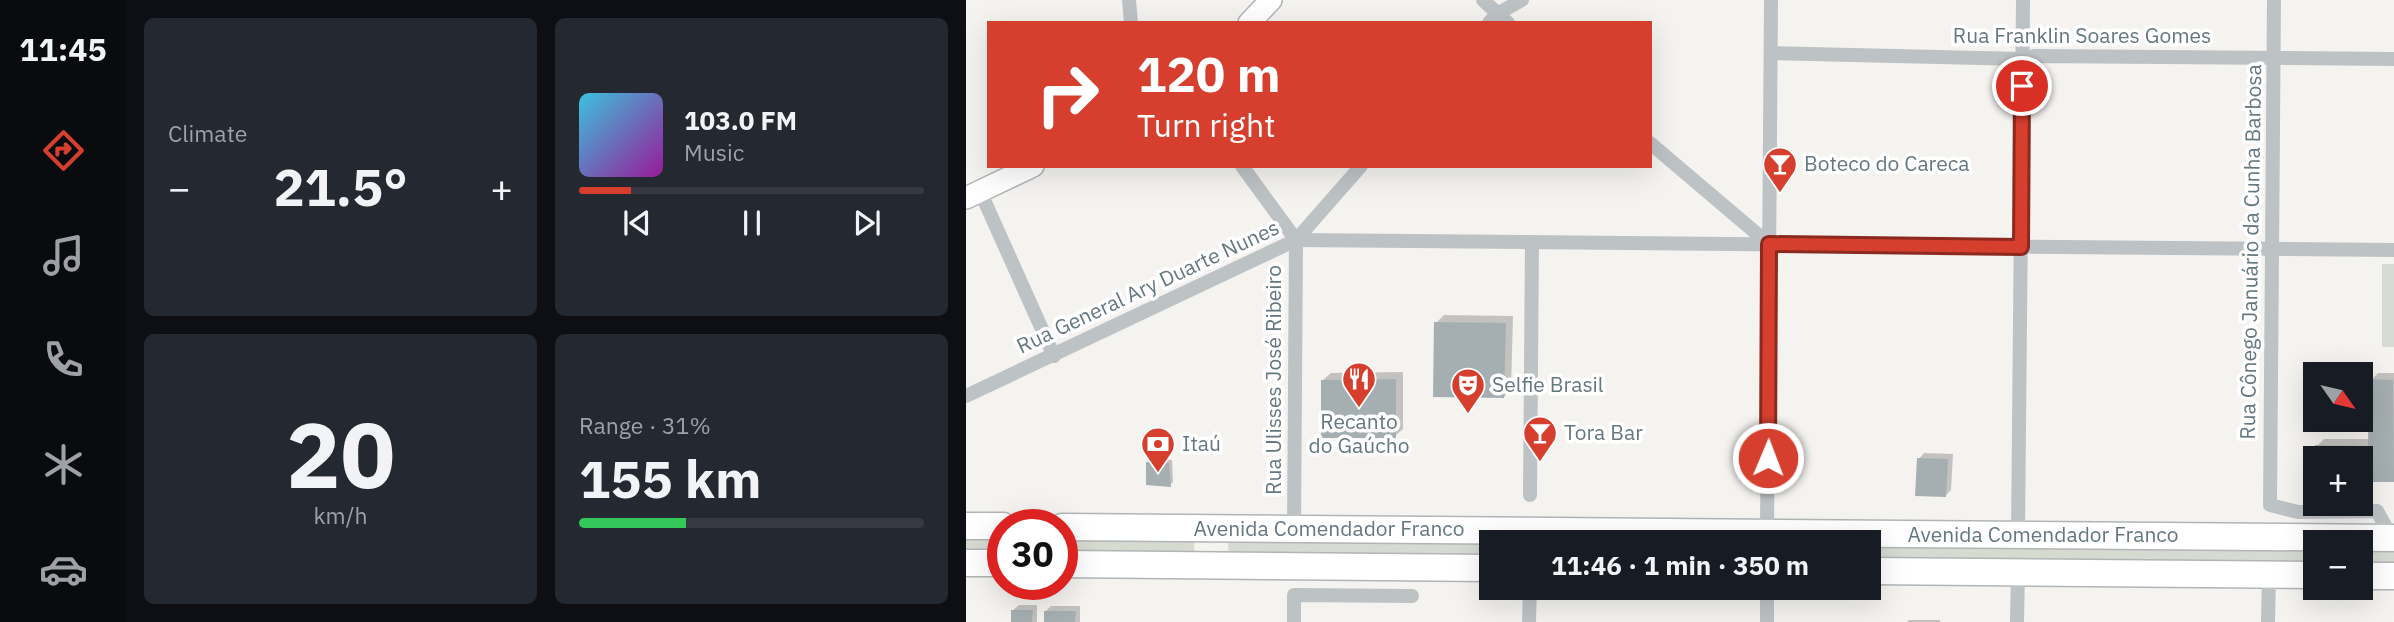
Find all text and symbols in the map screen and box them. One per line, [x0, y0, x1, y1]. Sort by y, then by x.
street label: Rua Franklin Soares Gomes [1953, 21, 2211, 49]
text: 11:45 [19, 28, 107, 70]
text: 120 m [1137, 42, 1281, 105]
icon: right [1022, 49, 1113, 140]
pin [1992, 56, 2052, 116]
street label: Rua Cônego Januário da Cunha Barbosa [2233, 64, 2267, 440]
icon: arrive [2003, 67, 2041, 105]
text: 103.0 FM [684, 103, 797, 137]
text: Turn right [1137, 104, 1275, 146]
text: Climate [168, 118, 247, 148]
icon: directions [39, 126, 88, 175]
text: Music [684, 137, 744, 167]
bar icon: Boteco do Careca [1761, 145, 1799, 194]
place label: Boteco do Careca [1804, 149, 1970, 177]
text: 21.5° [273, 153, 408, 220]
text: − [168, 163, 191, 212]
text: + [490, 163, 513, 212]
icon: previous [618, 204, 656, 242]
icon: pause [733, 204, 771, 242]
icon: next [848, 204, 886, 242]
street label: Rua General Ary Duarte Nunes [1012, 213, 1283, 359]
icon: music [39, 231, 88, 280]
street label: Rua Ulisses José Ribeiro [1259, 265, 1287, 495]
icon: phone [39, 335, 88, 384]
restaurant icon: Recanto do Gaúcho [1340, 360, 1378, 409]
north arrow [2303, 362, 2373, 432]
map controls [2303, 362, 2373, 600]
theatre icon: Selfie Brasil [1449, 366, 1487, 415]
place label: Selfie Brasil [1492, 370, 1604, 398]
text: 20 [286, 395, 395, 513]
place label: Recanto do Gaúcho [1309, 407, 1409, 459]
text: Range · 31% [579, 410, 711, 440]
bar icon: Tora Bar [1521, 414, 1559, 463]
place label: Tora Bar [1564, 418, 1643, 446]
position arrow [1731, 421, 1805, 495]
bank icon: Itaú [1139, 425, 1177, 474]
place label: Itaú [1182, 429, 1221, 457]
icon: climate [39, 440, 88, 489]
text: 155 km [579, 445, 761, 512]
button: + [2303, 446, 2373, 516]
text: km/h [313, 500, 368, 530]
speed limit sign: 30 [987, 509, 1078, 600]
street label: Avenida Comendador Franco [1193, 514, 1465, 542]
street label: Avenida Comendador Franco [1907, 520, 2179, 548]
button: − [2303, 530, 2373, 600]
icon: car [39, 545, 88, 594]
text: 11:46 · 1 min · 350 m [1551, 548, 1809, 582]

